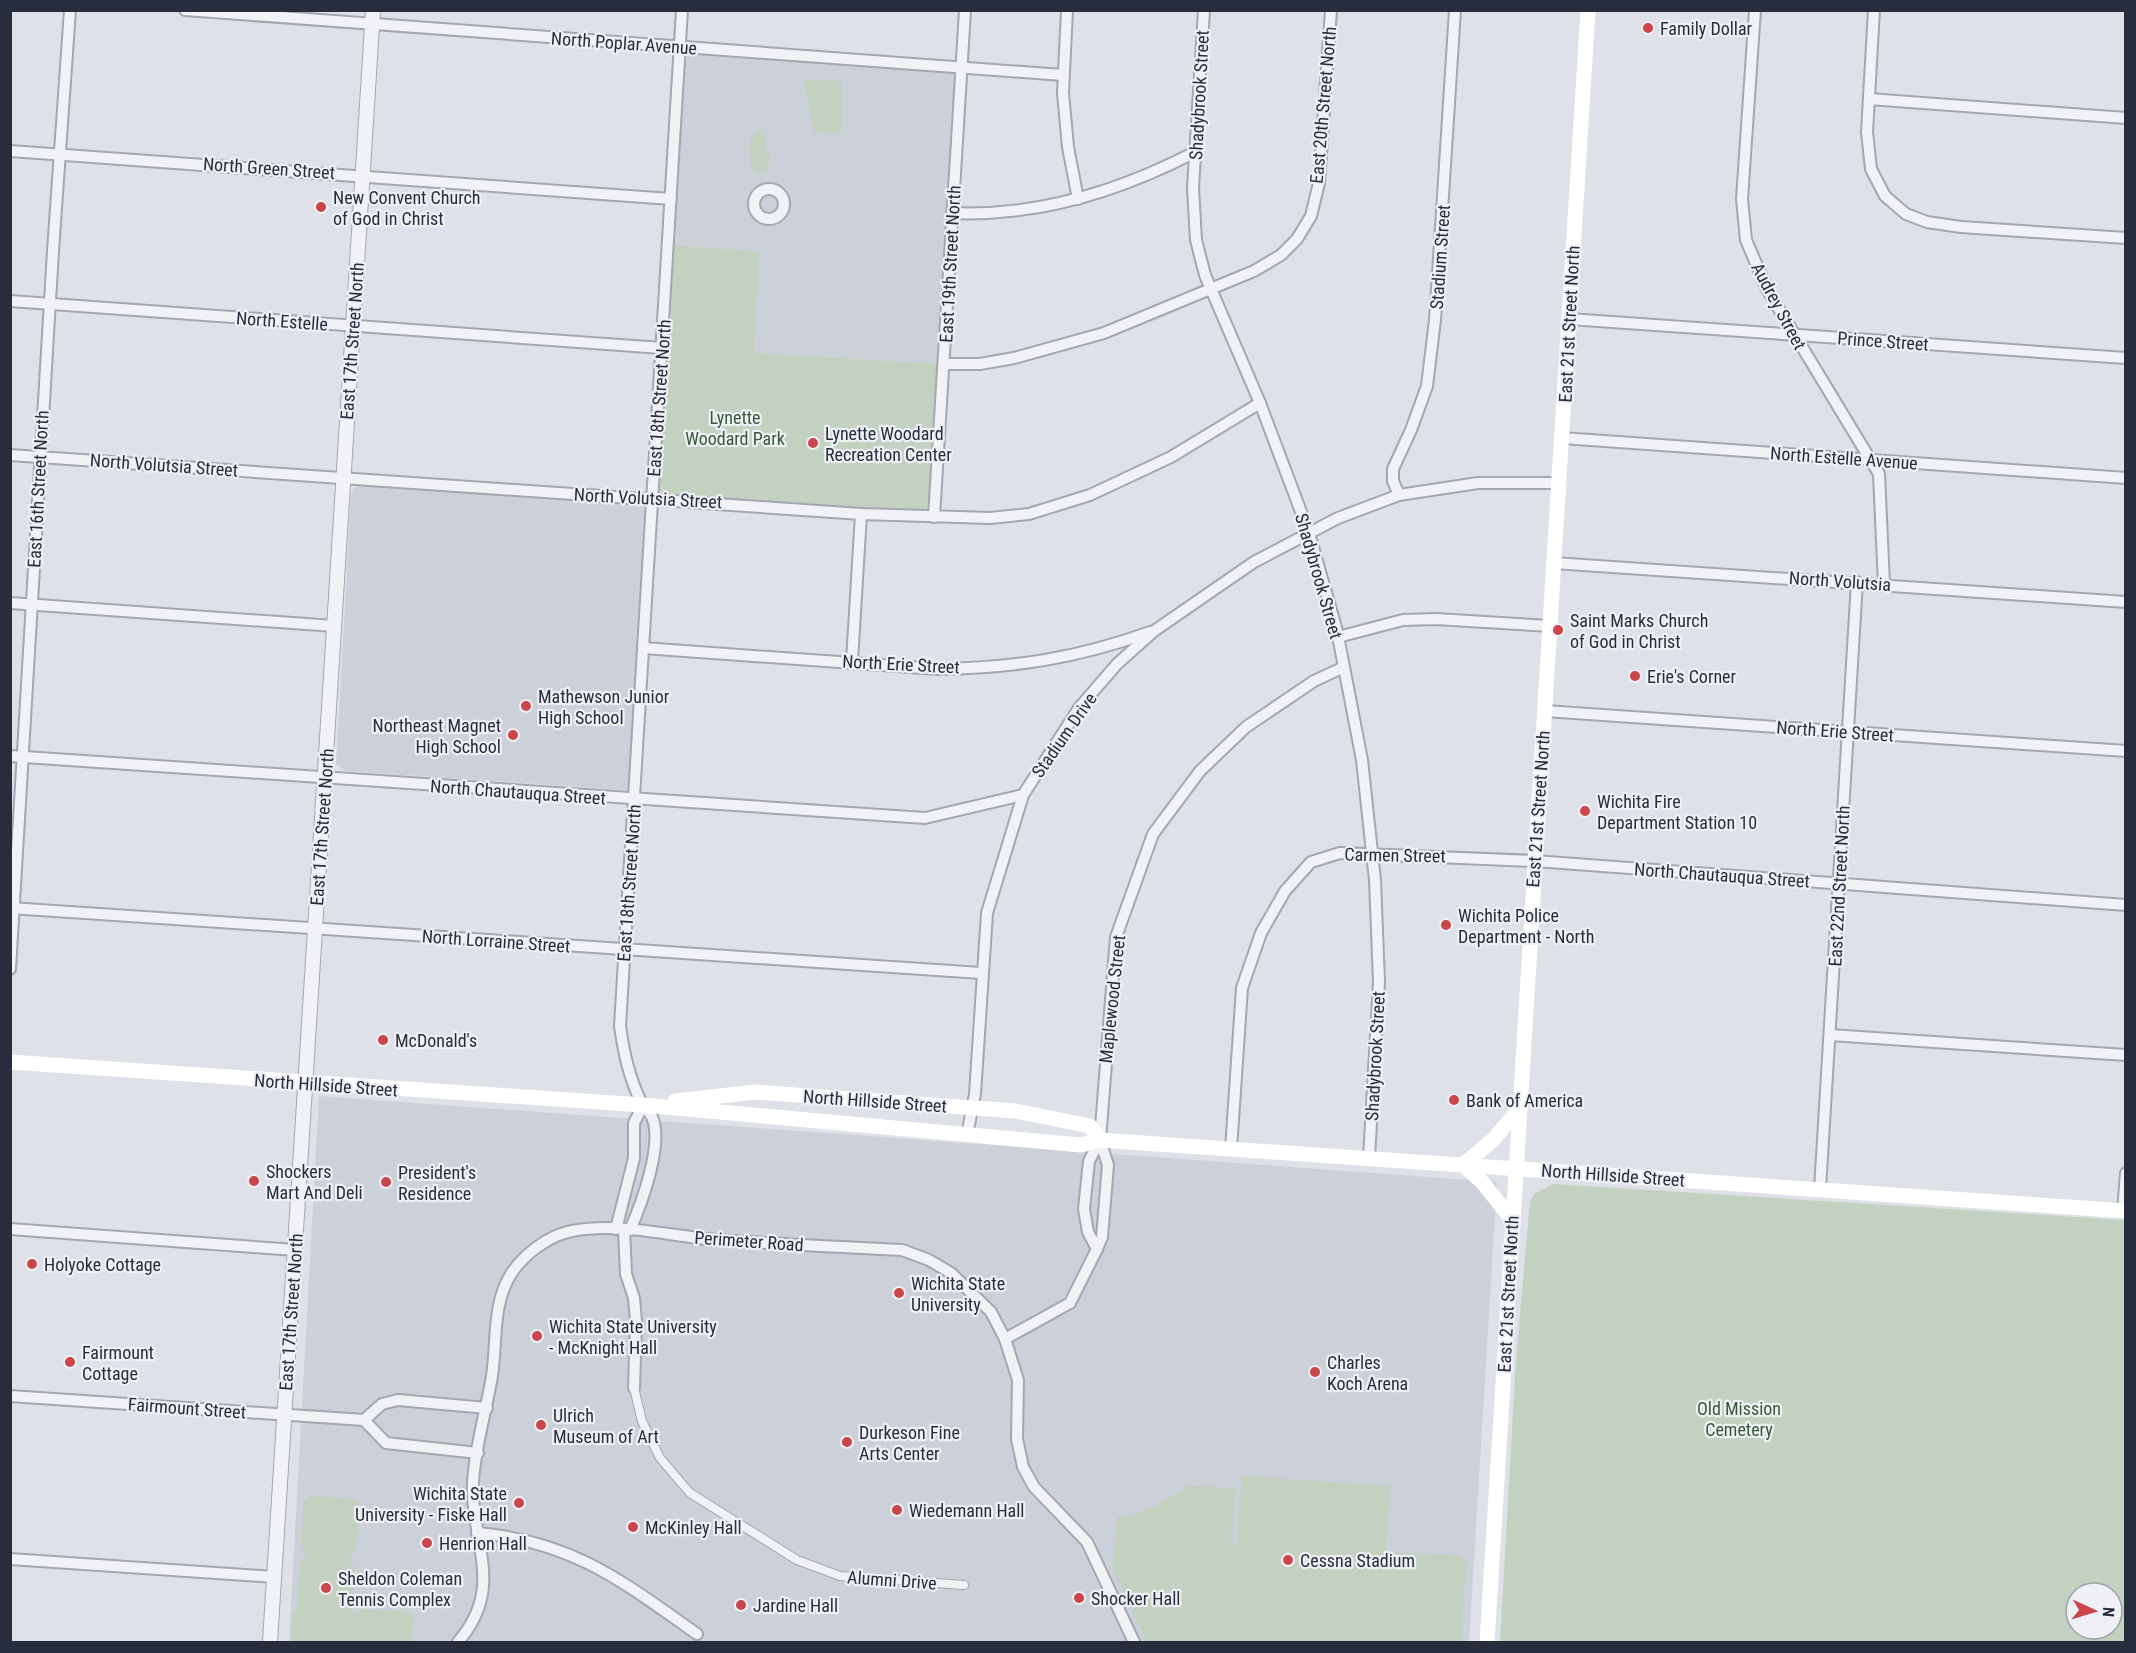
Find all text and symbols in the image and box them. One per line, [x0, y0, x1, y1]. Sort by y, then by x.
place label: Family Dollar [1660, 18, 1753, 39]
marker: Family Dollar [1641, 21, 1655, 35]
street label: East 20th Street North [1306, 26, 1340, 184]
street label: North Poplar Avenue [550, 27, 698, 59]
street label: Shadybrook Street [1185, 30, 1213, 160]
street label: North Green Street [202, 153, 336, 183]
street label: East 19th Street North [935, 185, 965, 343]
place label: New Convent Church of God in Christ [333, 187, 481, 229]
marker: New Convent Church of God in Christ [314, 200, 328, 214]
street label: Stadium Street [1426, 204, 1454, 310]
street label: East 21st Street North [1554, 245, 1584, 403]
street label: Audrey Street [1747, 259, 1811, 353]
street label: East 17th Street North [336, 262, 368, 420]
street label: North Estelle [235, 307, 329, 335]
street label: East 18th Street North [643, 319, 675, 477]
street label: Prince Street [1837, 327, 1929, 355]
park label: Lynette Woodard Park [685, 407, 785, 449]
street label: East 16th Street North [23, 410, 53, 568]
place label: Lynette Woodard Recreation Center [825, 423, 952, 465]
marker: Lynette Woodard Recreation Center [806, 436, 820, 450]
street label: North Estelle Avenue [1770, 442, 1918, 474]
street label: North Volutsia Street [89, 449, 239, 481]
street label: North Volutsia Street [573, 484, 723, 512]
street label: Shadybrook Street [1291, 511, 1347, 641]
street label: North Volutsia [1788, 567, 1892, 595]
place label: Saint Marks Church of God in Christ [1570, 610, 1708, 652]
marker: Saint Marks Church of God in Christ [1551, 623, 1565, 637]
street label: North Erie Street [842, 650, 960, 678]
place label: Erie's Corner [1647, 666, 1737, 687]
marker: Erie's Corner [1628, 669, 1642, 683]
place label: Mathewson Junior High School [538, 686, 670, 728]
street label: Stadium Drive [1027, 689, 1101, 781]
marker: Mathewson Junior High School [519, 699, 533, 713]
place label: Northeast Magnet High School [373, 715, 501, 757]
street label: North Erie Street [1776, 716, 1894, 746]
marker: Northeast Magnet High School [506, 728, 520, 742]
street label: East 21st Street North [1522, 730, 1554, 888]
street label: East 17th Street North [306, 748, 338, 906]
street label: North Chautauqua Street [430, 775, 606, 809]
place label: Wichita Fire Department Station 10 [1597, 791, 1757, 833]
street label: East 18th Street North [613, 804, 645, 962]
marker: Wichita Fire Department Station 10 [1578, 804, 1592, 818]
street label: East 22nd Street North [1824, 805, 1854, 967]
street label: Carmen Street [1344, 844, 1446, 866]
street label: North Chautauqua Street [1634, 858, 1810, 892]
place label: Wichita Police Department - North [1458, 905, 1594, 947]
marker: Wichita Police Department - North [1439, 918, 1453, 932]
street label: North Lorraine Street [421, 925, 571, 957]
street label: Maplewood Street [1095, 934, 1129, 1064]
street label: Shadybrook Street [1361, 991, 1389, 1121]
place label: McDonald's [395, 1030, 477, 1051]
marker: McDonald's [376, 1033, 390, 1047]
street label: North Hillside Street [254, 1070, 398, 1100]
street label: North Hillside Street [803, 1086, 947, 1116]
place label: Bank of America [1466, 1090, 1583, 1111]
marker: Bank of America [1447, 1093, 1461, 1107]
street label: North Hillside Street [1541, 1160, 1685, 1190]
place label: Shockers Mart And Deli [266, 1161, 363, 1203]
place label: President's Residence [398, 1162, 476, 1204]
marker: Shockers Mart And Deli [247, 1174, 261, 1188]
marker: President's Residence [379, 1175, 393, 1189]
street label: East 21st Street North [1493, 1215, 1523, 1373]
street label: Perimeter Road [694, 1227, 804, 1255]
street label: East 17th Street North [275, 1233, 307, 1391]
place label: Holyoke Cottage [44, 1254, 161, 1275]
marker: Holyoke Cottage [25, 1257, 39, 1271]
place label: Wichita State University [911, 1273, 1005, 1315]
marker: Wichita State University [892, 1286, 906, 1300]
place label: Wichita State University - McKnight Hall [549, 1316, 717, 1358]
marker: Wichita State University - McKnight Hall [530, 1329, 544, 1343]
place label: Fairmount Cottage [82, 1342, 154, 1384]
place label: Charles Koch Arena [1327, 1352, 1408, 1394]
marker: Fairmount Cottage [63, 1355, 77, 1369]
marker: Charles Koch Arena [1308, 1365, 1322, 1379]
street label: Fairmount Street [127, 1393, 247, 1423]
park label: Old Mission Cemetery [1697, 1398, 1781, 1440]
place label: Ulrich Museum of Art [553, 1405, 659, 1447]
marker: Ulrich Museum of Art [534, 1418, 548, 1432]
place label: Durkeson Fine Arts Center [859, 1422, 960, 1464]
marker: Durkeson Fine Arts Center [840, 1435, 854, 1449]
place label: Wichita State University - Fiske Hall [355, 1483, 507, 1525]
marker: Wichita State University - Fiske Hall [512, 1496, 526, 1510]
place label: Wiedemann Hall [909, 1500, 1024, 1521]
marker: Wiedemann Hall [890, 1503, 904, 1517]
place label: McKinley Hall [645, 1517, 742, 1538]
marker: McKinley Hall [626, 1520, 640, 1534]
place label: Henrion Hall [439, 1533, 527, 1554]
marker: Henrion Hall [420, 1536, 434, 1550]
place label: Cessna Stadium [1300, 1550, 1415, 1571]
marker: Cessna Stadium [1281, 1553, 1295, 1567]
street label: Alumni Drive [847, 1566, 937, 1594]
place label: Sheldon Coleman Tennis Complex [338, 1568, 462, 1610]
marker: Sheldon Coleman Tennis Complex [319, 1581, 333, 1595]
north arrow [2064, 1581, 2124, 1641]
place label: Shocker Hall [1091, 1588, 1180, 1609]
marker: Shocker Hall [1072, 1591, 1086, 1605]
place label: Jardine Hall [753, 1595, 838, 1616]
marker: Jardine Hall [734, 1598, 748, 1612]
text: N [2099, 1606, 2118, 1618]

